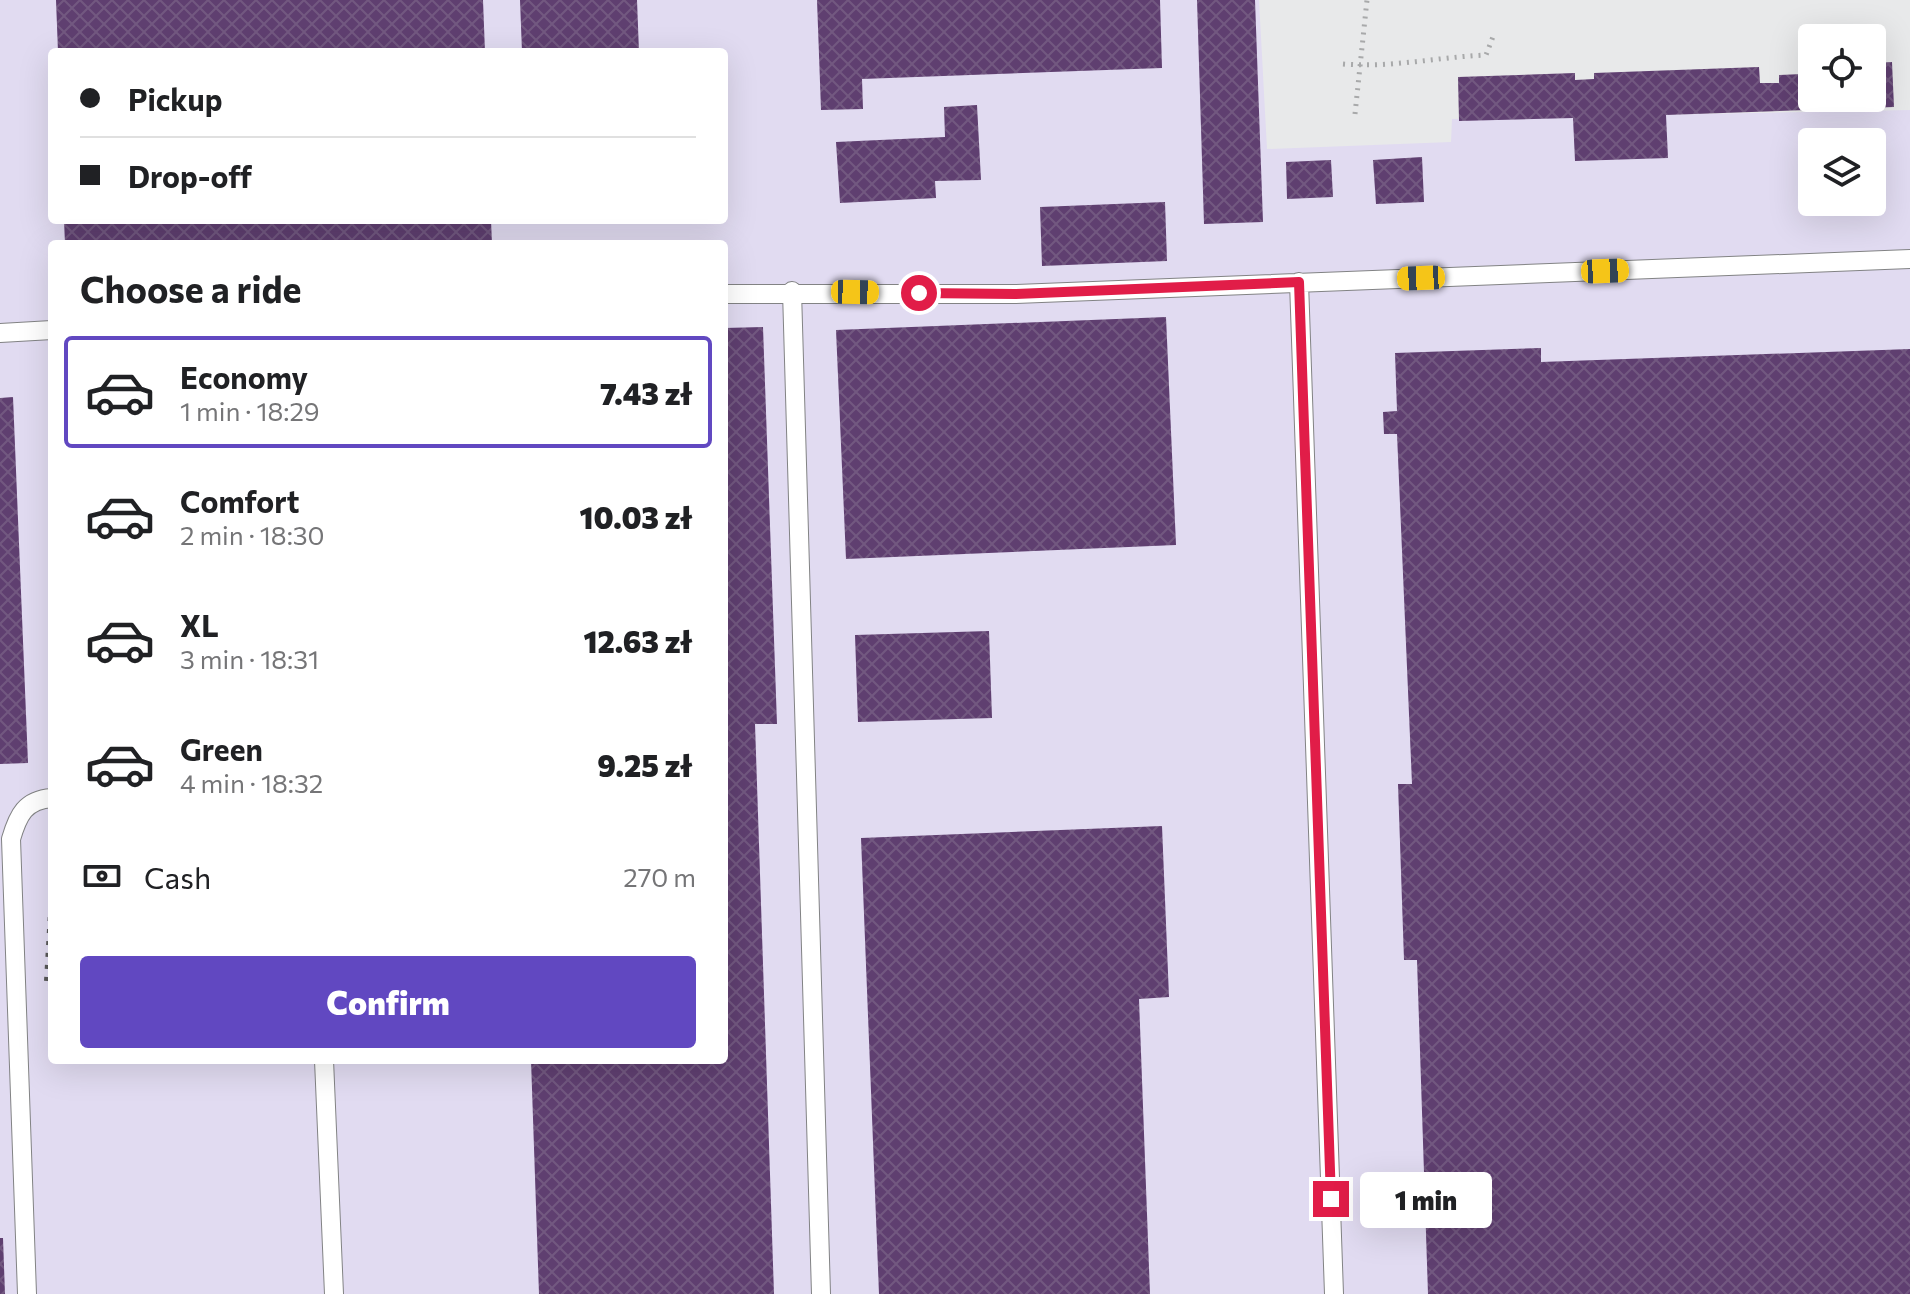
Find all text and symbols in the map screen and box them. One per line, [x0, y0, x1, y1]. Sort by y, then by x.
map controls [1798, 24, 1886, 216]
button: locate [1798, 24, 1886, 112]
text: Pickup [128, 80, 222, 117]
button: layers [1798, 128, 1886, 216]
text: Drop-off [128, 157, 252, 194]
car [1581, 258, 1629, 284]
car [1397, 265, 1445, 291]
text: Choose a ride [80, 266, 301, 310]
route start [901, 275, 937, 311]
car [831, 280, 879, 304]
icon: car [84, 356, 156, 428]
text: Economy [180, 358, 308, 395]
text: 7.43 zł [600, 374, 692, 411]
text: 1 min · 18:29 [180, 395, 320, 426]
icon: car [84, 480, 156, 552]
text: Comfort [180, 482, 299, 519]
text: 10.03 zł [580, 498, 692, 535]
text: 2 min · 18:30 [180, 519, 325, 550]
icon: car [84, 604, 156, 676]
text: XL [180, 606, 219, 643]
text: 12.63 zł [584, 622, 692, 659]
text: 3 min · 18:31 [180, 643, 319, 674]
icon: car [84, 728, 156, 800]
text: Green [180, 730, 263, 767]
text: 9.25 zł [597, 746, 692, 783]
text: 4 min · 18:32 [180, 767, 323, 798]
icon: cash [80, 854, 124, 898]
text: Cash [144, 858, 211, 895]
text: 270 m [623, 861, 696, 892]
button: Confirm [80, 956, 696, 1048]
callout: 1 min [1359, 1171, 1491, 1227]
route end [1313, 1181, 1349, 1217]
text: 1 min [1395, 1184, 1457, 1215]

